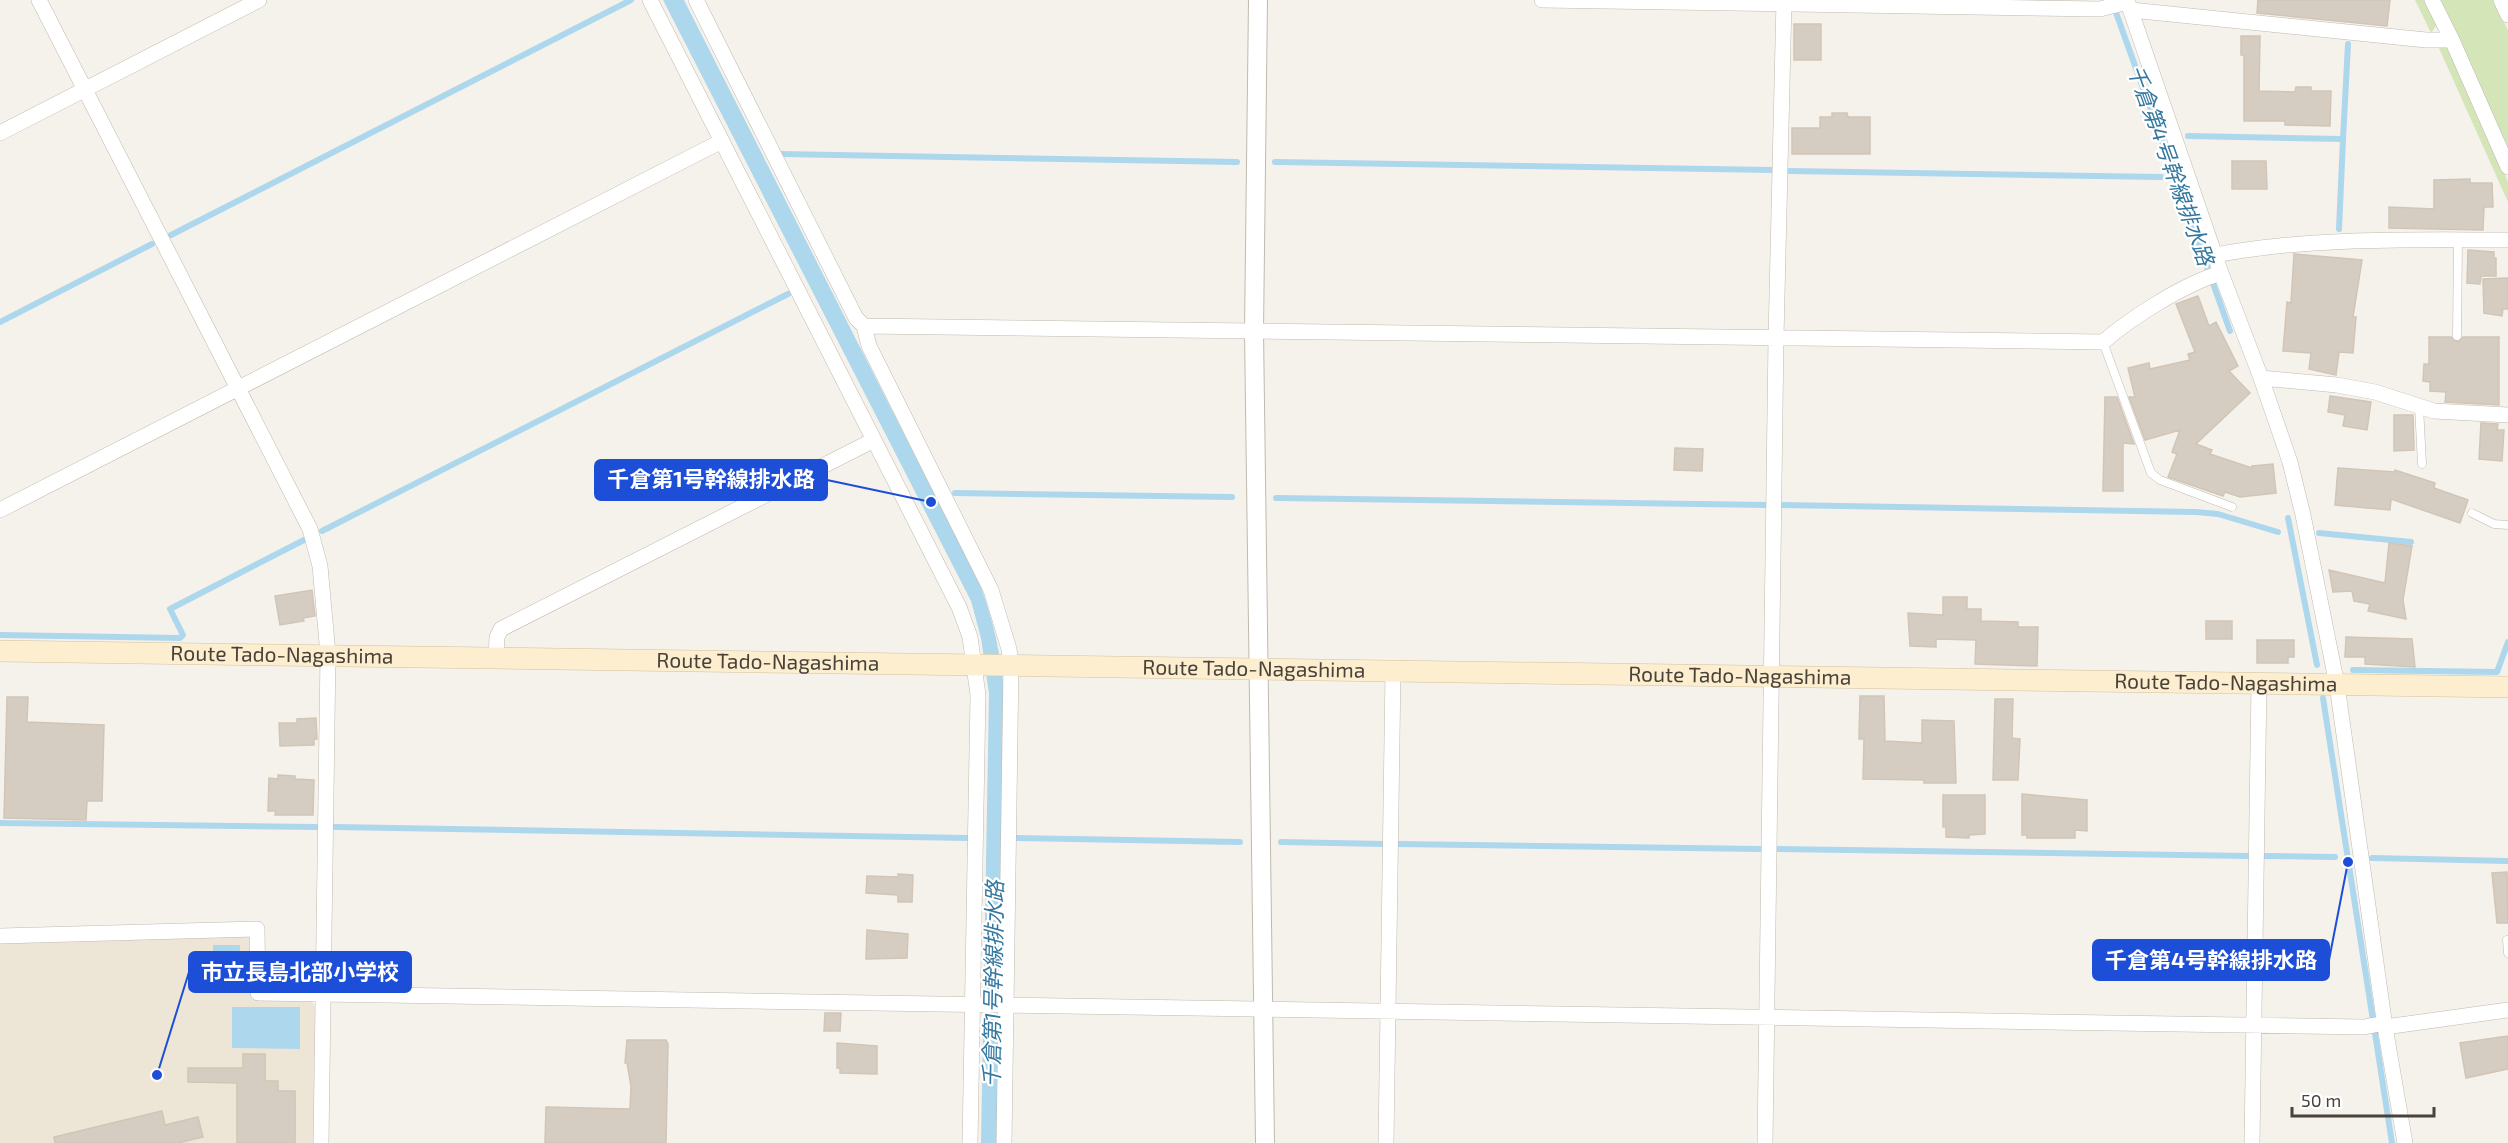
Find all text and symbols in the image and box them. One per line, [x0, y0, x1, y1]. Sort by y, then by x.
water label: 千倉第4号幹線排水路 [2124, 61, 2221, 270]
callout: 千倉第1号幹線排水路 [595, 460, 827, 500]
text: 千倉第1号幹線排水路 [607, 465, 815, 491]
street label: Route Tado-Nagashima [170, 639, 394, 668]
street label: Route Tado-Nagashima [656, 646, 880, 675]
street label: Route Tado-Nagashima [1142, 653, 1366, 682]
street label: Route Tado-Nagashima [1628, 660, 1852, 689]
street label: Route Tado-Nagashima [2114, 667, 2337, 696]
water label: 千倉第1号幹線排水路 [977, 878, 1007, 1088]
callout: 千倉第4号幹線排水路 [2093, 940, 2329, 980]
text: 千倉第4号幹線排水路 [2105, 946, 2317, 972]
callout: 市立長島北部小学校 [189, 952, 411, 992]
text: 市立長島北部小学校 [201, 958, 399, 984]
scale bar [2292, 1080, 2434, 1118]
text: 50 m [2301, 1089, 2341, 1111]

